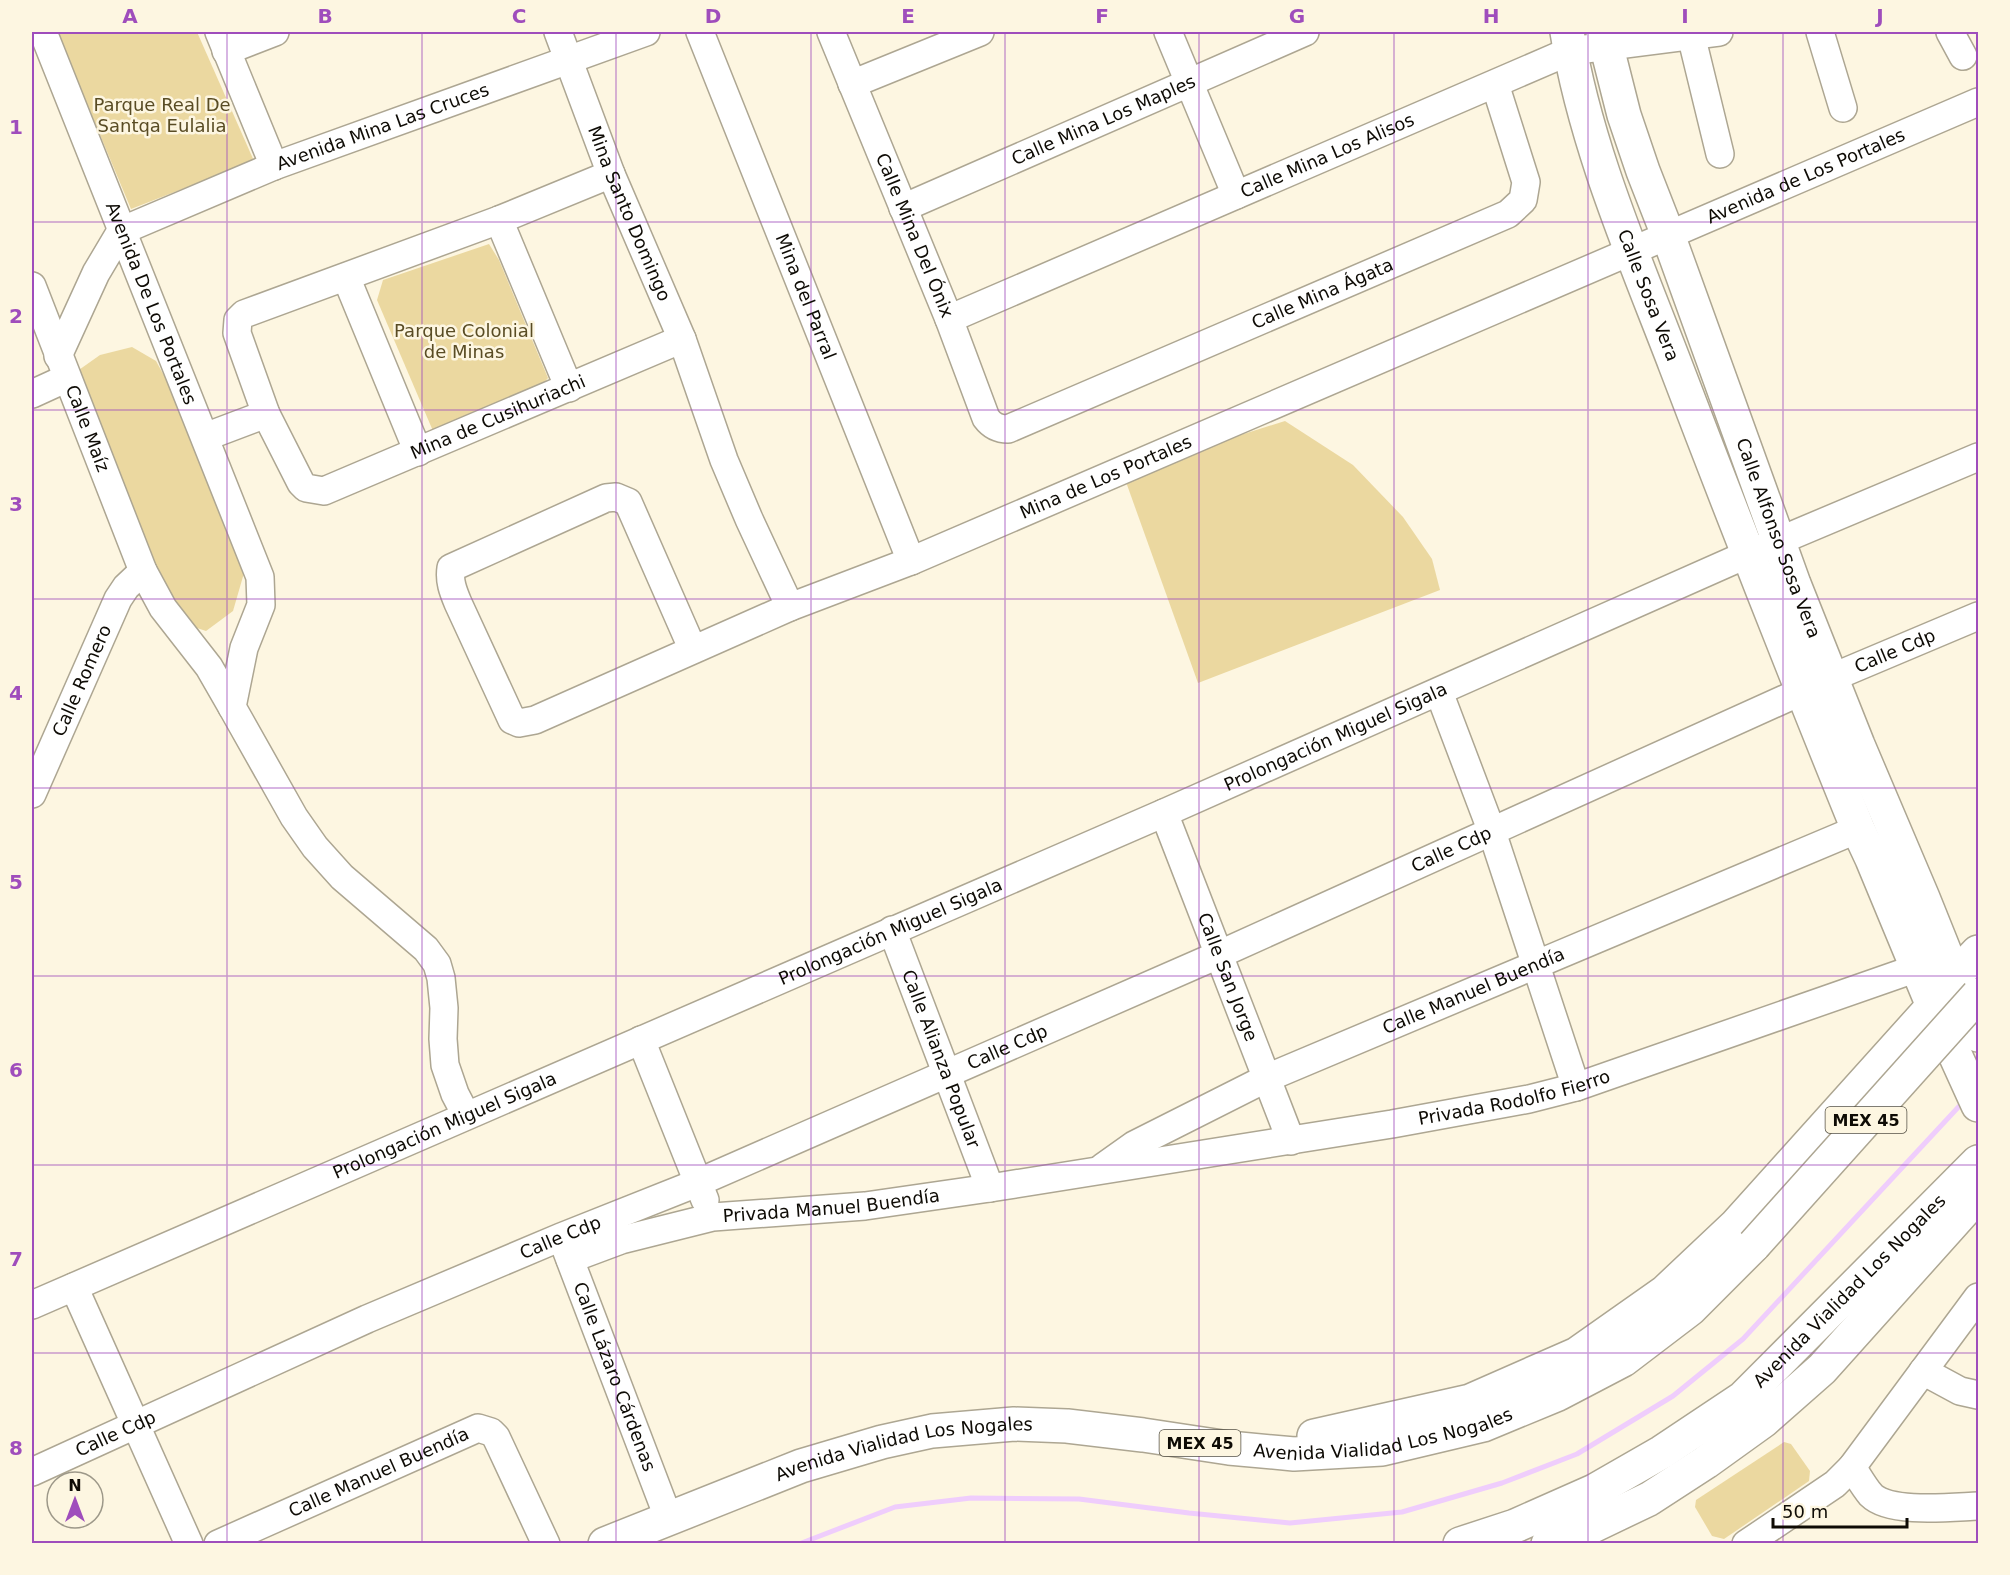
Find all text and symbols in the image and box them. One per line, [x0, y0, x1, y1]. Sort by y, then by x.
text: A [122, 4, 138, 28]
text: B [317, 4, 333, 28]
text: C [512, 4, 526, 28]
text: D [705, 4, 721, 28]
text: E [901, 4, 915, 28]
text: F [1095, 4, 1109, 28]
text: G [1289, 4, 1305, 28]
text: H [1483, 4, 1499, 28]
text: I [1681, 4, 1689, 28]
text: J [1874, 4, 1884, 28]
street label: Calle Mina Los Maples [1008, 70, 1199, 169]
street label: Avenida Mina Las Cruces [273, 78, 492, 174]
park label: Parque Real De Santqa Eulalia [93, 94, 231, 136]
street label: Calle Mina Los Alisos [1237, 109, 1417, 202]
text: 1 [9, 115, 23, 139]
street label: Mina Santo Domingo [584, 123, 675, 304]
street label: Avenida de Los Portales [1703, 124, 1908, 228]
street label: Calle Mina Del Ónix [872, 150, 958, 321]
street label: Avenida De Los Portales [102, 199, 201, 408]
street label: Calle Sosa Vera [1614, 226, 1684, 364]
street label: Mina del Parral [772, 231, 841, 362]
street label: Calle Mina Ágata [1248, 254, 1396, 333]
text: 2 [9, 304, 23, 328]
park label: Parque Colonial de Minas [394, 320, 534, 362]
street label: Mina de Cusihuriachi [407, 370, 588, 463]
street label: Calle Maíz [62, 382, 114, 475]
street label: Mina de Los Portales [1017, 431, 1195, 523]
street label: Calle Alfonso Sosa Vera [1732, 435, 1825, 641]
text: 3 [9, 492, 23, 516]
street label: Calle Romero [48, 621, 115, 739]
street label: Calle Cdp [1851, 624, 1938, 677]
street label: Prolongación Miguel Sigala [1221, 678, 1450, 795]
text: 4 [9, 681, 23, 705]
street label: Calle Cdp [1408, 822, 1495, 876]
text: 5 [9, 870, 23, 894]
street label: Prolongación Miguel Sigala [775, 874, 1005, 989]
street label: Calle San Jorge [1194, 910, 1262, 1044]
street label: Calle Manuel Buendía [1379, 943, 1567, 1038]
street label: Calle Alianza Popular [898, 967, 985, 1151]
street label: Calle Cdp [964, 1020, 1051, 1074]
text: 6 [9, 1058, 23, 1082]
street label: Privada Rodolfo Fierro [1416, 1065, 1613, 1129]
street label: Prolongación Miguel Sigala [329, 1067, 560, 1183]
road number: MEX 45 [1826, 1107, 1906, 1133]
street label: Privada Manuel Buendía [722, 1184, 941, 1226]
street label: Avenida Vialidad Los Nogales [1749, 1190, 1950, 1391]
street label: Calle Cdp [516, 1211, 604, 1263]
text: 7 [9, 1247, 23, 1271]
street label: Calle Lázaro Cárdenas [569, 1279, 661, 1474]
street label: Avenida Vialidad Los Nogales [1253, 1403, 1516, 1464]
street label: Calle Cdp [72, 1406, 159, 1461]
street label: Avenida Vialidad Los Nogales [772, 1413, 1033, 1485]
street label: Calle Manuel Buendía [285, 1422, 472, 1521]
road number: MEX 45 [1160, 1430, 1240, 1456]
text: 8 [9, 1436, 23, 1460]
north arrow [45, 1470, 105, 1530]
text: N [68, 1476, 82, 1495]
scale bar [1773, 1491, 1906, 1529]
text: 50 m [1782, 1501, 1828, 1522]

